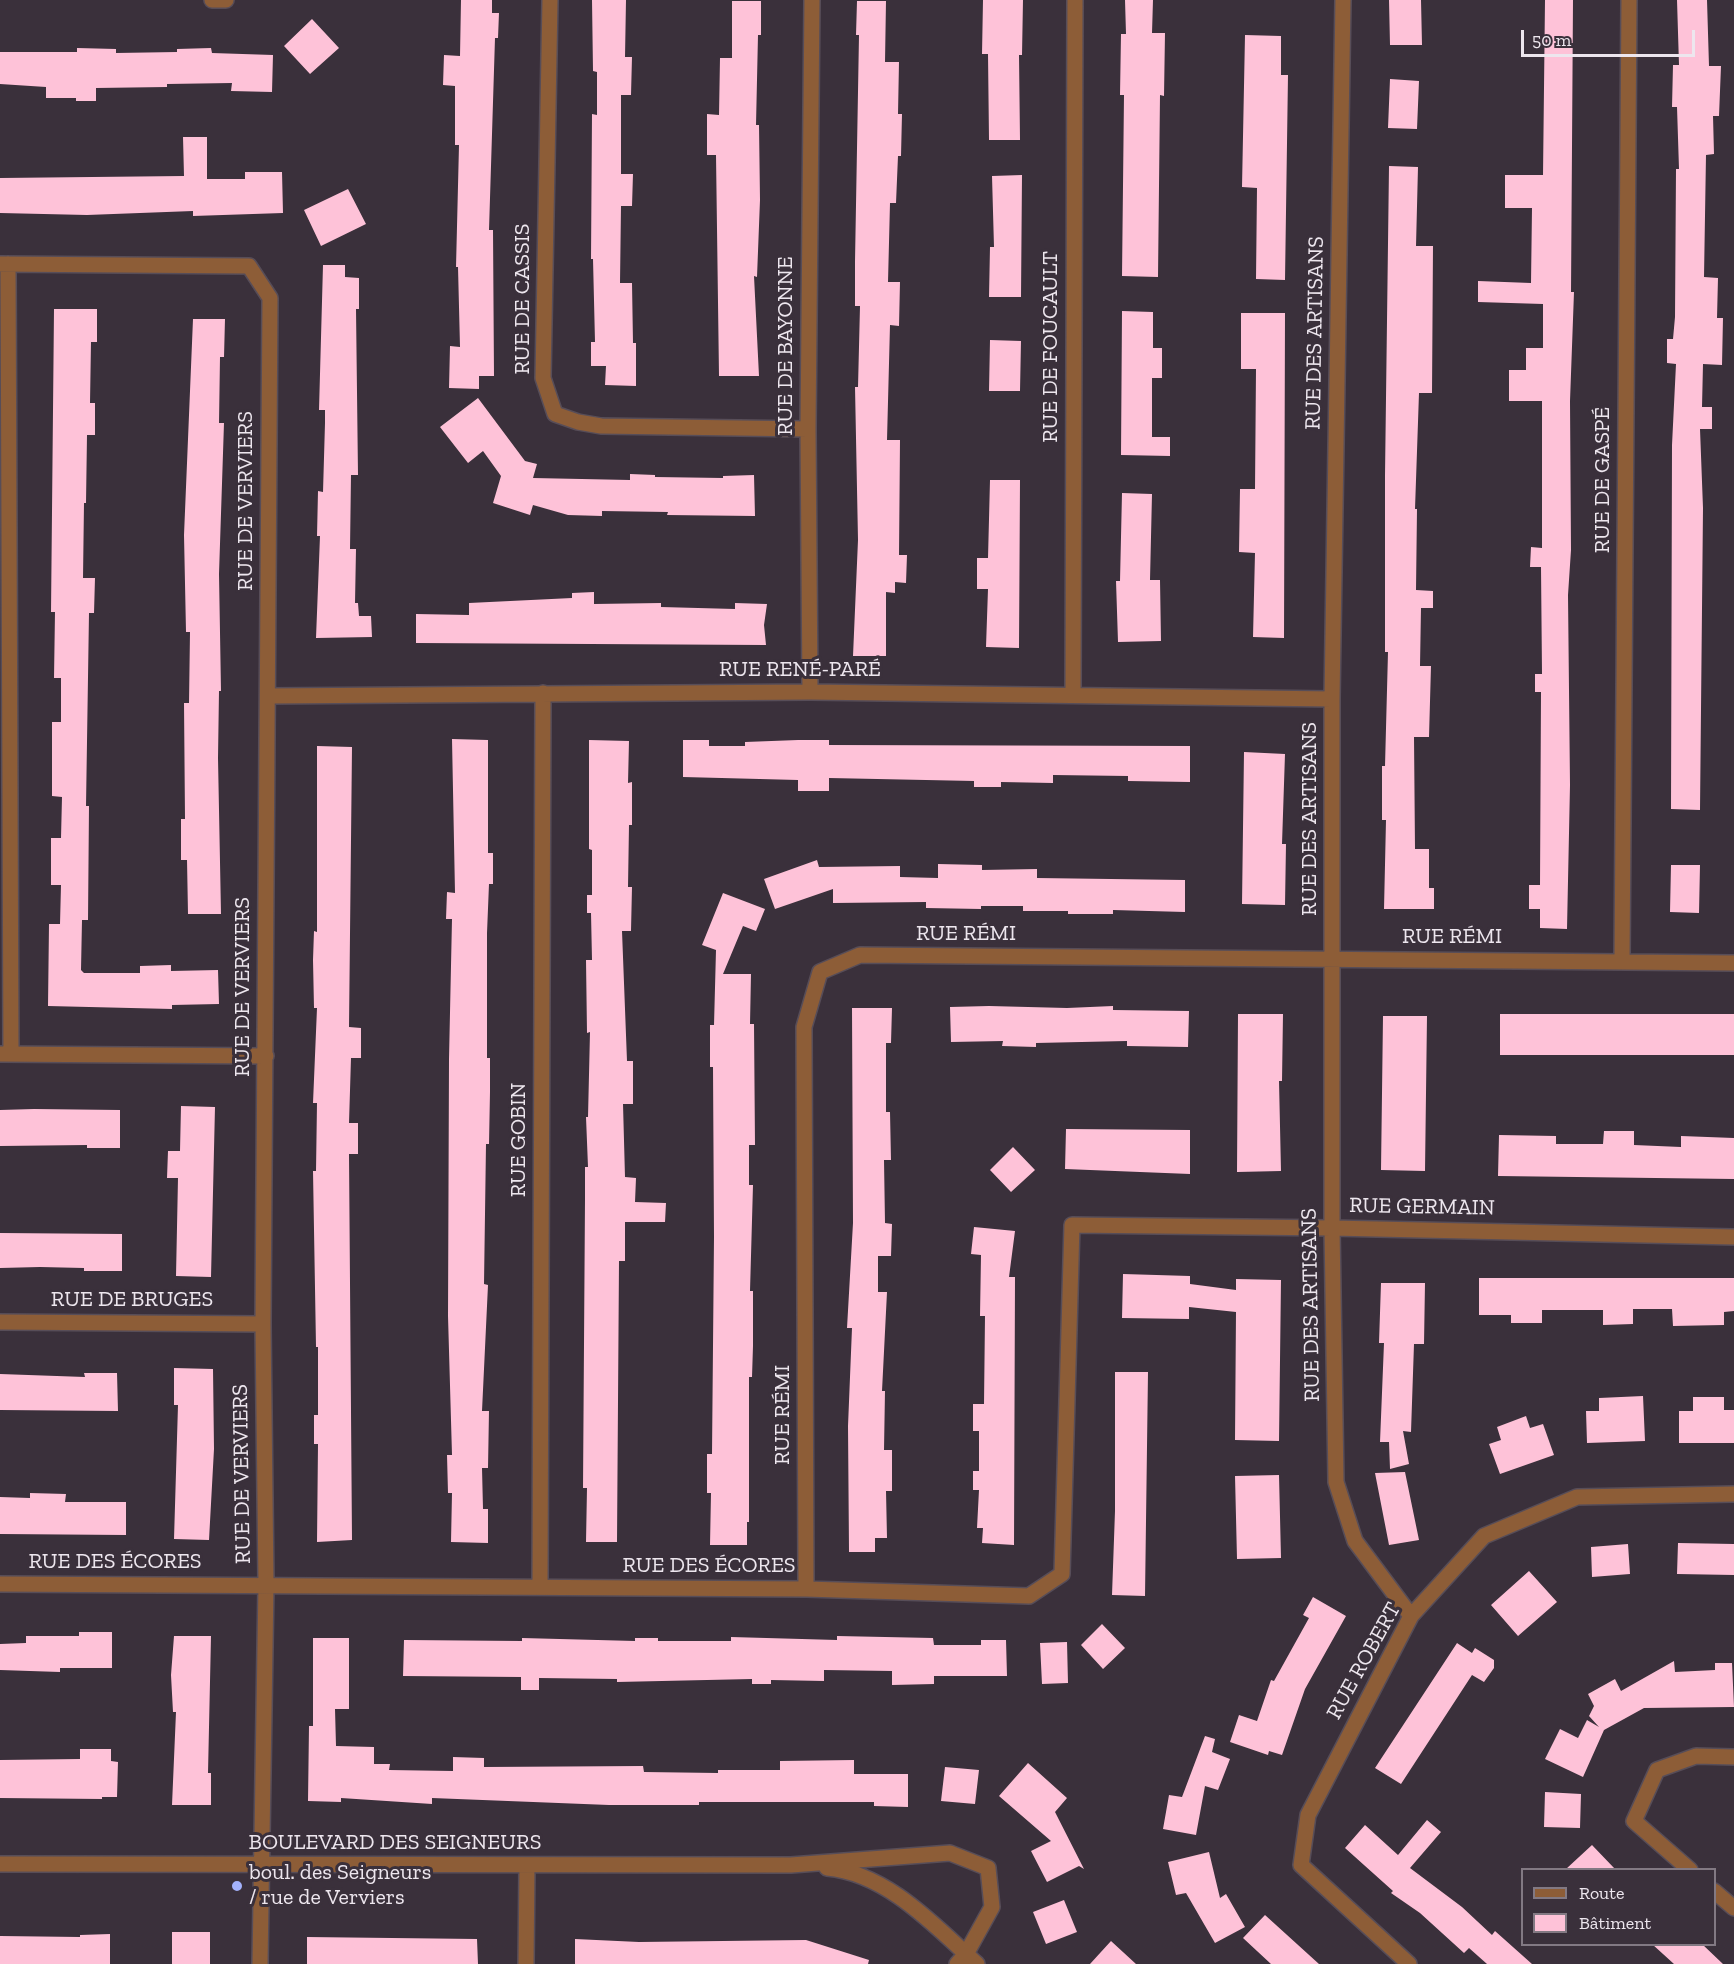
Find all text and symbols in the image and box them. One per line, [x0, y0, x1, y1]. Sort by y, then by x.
scale bar [1524, 18, 1698, 56]
text: 50 m [1532, 29, 1571, 51]
street label: RUE DE CASSIS [510, 224, 536, 374]
street label: RUE DES ARTISANS [1300, 236, 1330, 430]
street label: RUE DE FOUCAULT [1038, 251, 1064, 443]
street label: RUE DE BAYONNE [773, 256, 799, 436]
street label: RUE DE GASPÉ [1590, 407, 1616, 553]
street label: RUE DE VERVIERS [233, 411, 259, 591]
street label: RUE RENÉ-PARÉ [719, 657, 881, 683]
street label: RUE DES ARTISANS [1297, 722, 1323, 916]
street label: RUE DE VERVIERS [230, 897, 256, 1077]
street label: RUE RÉMI [916, 921, 1016, 947]
street label: RUE RÉMI [1402, 924, 1502, 950]
street label: RUE GOBIN [506, 1083, 532, 1197]
street label: RUE GERMAIN [1349, 1193, 1495, 1221]
street label: RUE DES ARTISANS [1296, 1208, 1326, 1402]
street label: RUE DE BRUGES [51, 1287, 213, 1313]
street label: RUE RÉMI [770, 1365, 796, 1465]
street label: RUE DE VERVIERS [227, 1384, 257, 1564]
street label: RUE DES ÉCORES [28, 1549, 202, 1575]
street label: RUE DES ÉCORES [622, 1553, 796, 1579]
street label: RUE ROBERT [1321, 1598, 1407, 1724]
street label: BOULEVARD DES SEIGNEURS [249, 1830, 541, 1856]
place label: boul. des Seigneurs / rue de Verviers [249, 1860, 431, 1912]
legend [1521, 1868, 1716, 1946]
marker: boul. des Seigneurs / rue de Verviers [230, 1879, 244, 1893]
text: Route [1579, 1882, 1624, 1904]
text: Bâtiment [1579, 1912, 1651, 1934]

